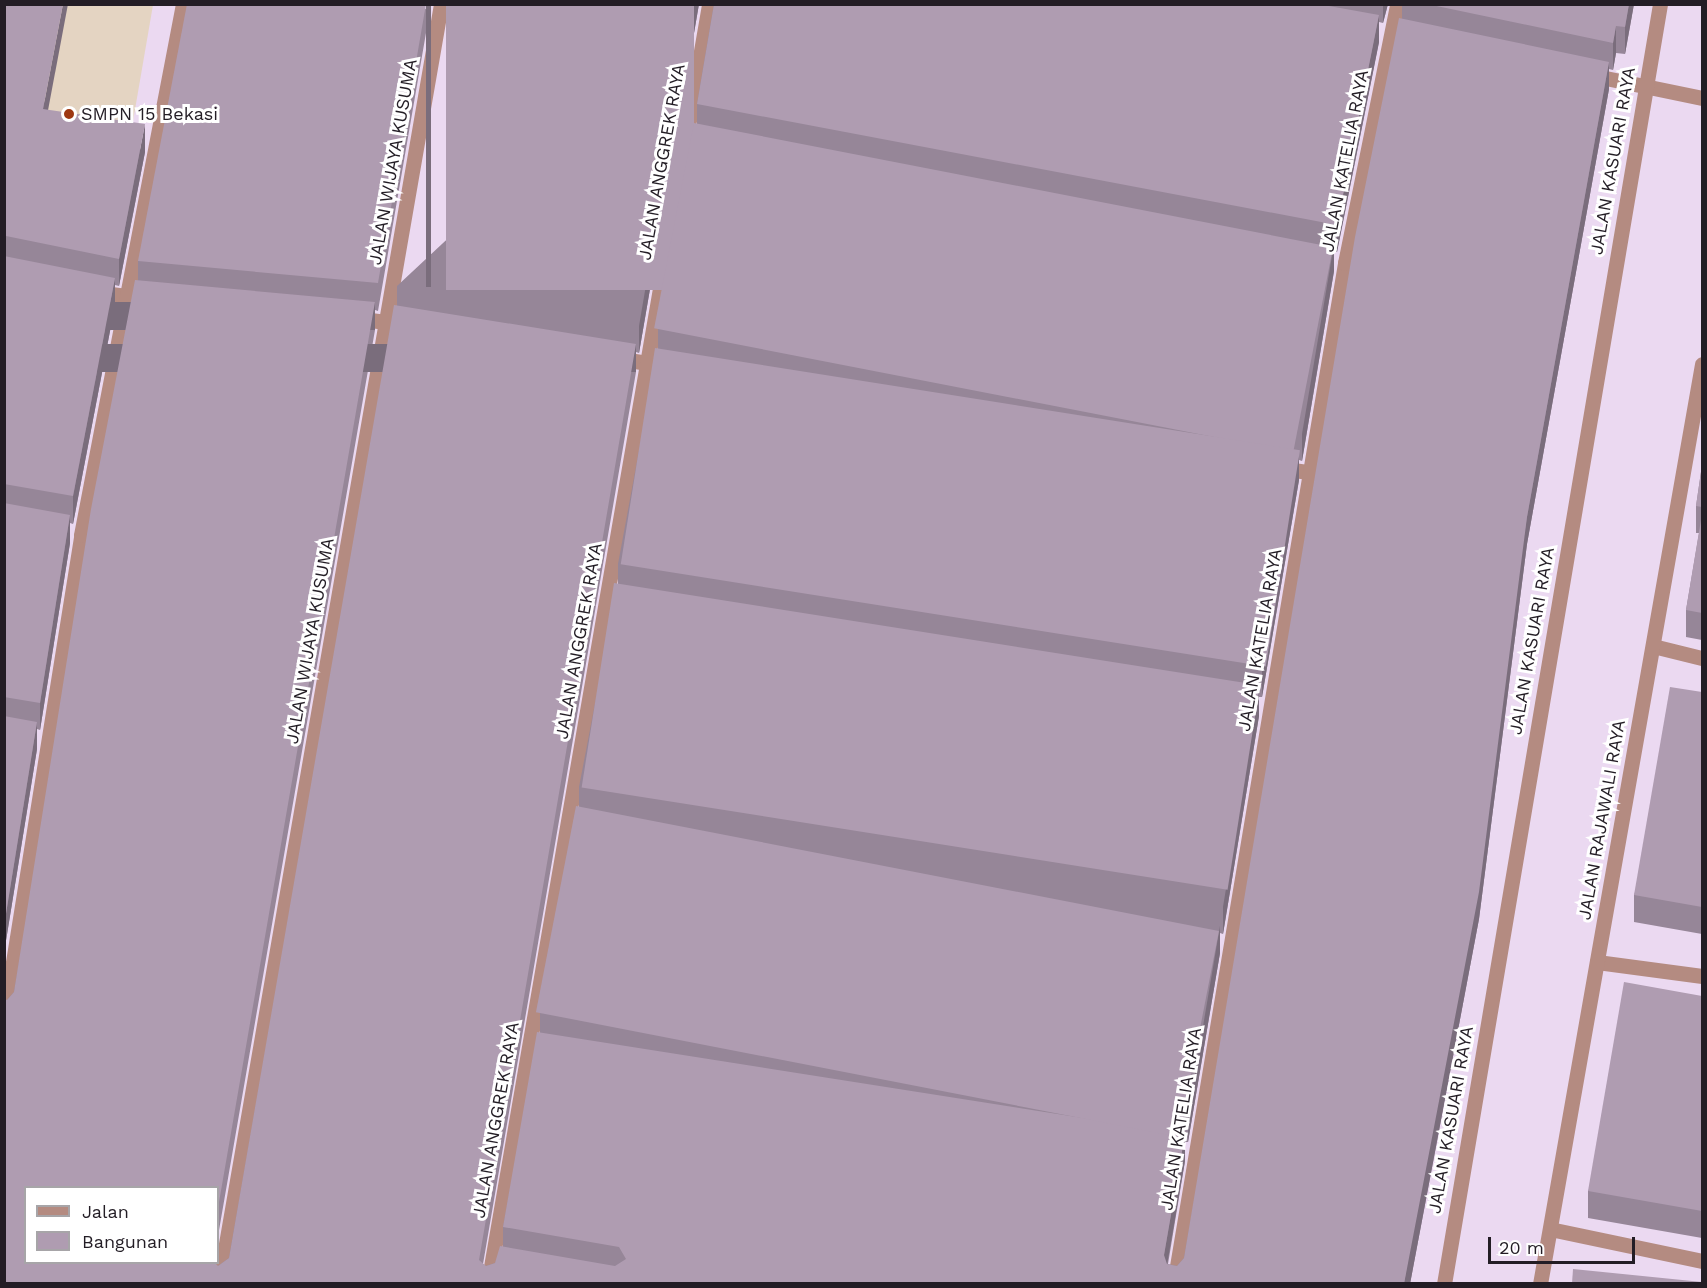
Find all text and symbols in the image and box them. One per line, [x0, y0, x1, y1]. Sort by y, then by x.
street label: JALAN WIJAYA KUSUMA [364, 57, 422, 267]
street label: JALAN ANGGREK RAYA [634, 62, 690, 262]
street label: JALAN KASUARI RAYA [1586, 66, 1640, 256]
street label: JALAN KATELIA RAYA [1317, 68, 1373, 254]
place label: SMPN 15 Bekasi [81, 103, 219, 125]
marker: SMPN 15 Bekasi [62, 107, 76, 121]
street label: JALAN WIJAYA KUSUMA [281, 536, 339, 746]
street label: JALAN ANGGREK RAYA [551, 541, 607, 741]
street label: JALAN KASUARI RAYA [1505, 546, 1559, 736]
street label: JALAN KATELIA RAYA [1233, 547, 1287, 733]
street label: JALAN RAJAWALI RAYA [1574, 718, 1630, 922]
street label: JALAN ANGGREK RAYA [468, 1020, 524, 1220]
street label: JALAN KASUARI RAYA [1424, 1025, 1478, 1215]
street label: JALAN KATELIA RAYA [1156, 1026, 1206, 1212]
legend [24, 1186, 219, 1264]
text: Jalan [82, 1201, 129, 1222]
scale bar [1491, 1225, 1638, 1263]
text: Bangunan [82, 1231, 168, 1252]
text: 20 m [1499, 1237, 1544, 1258]

